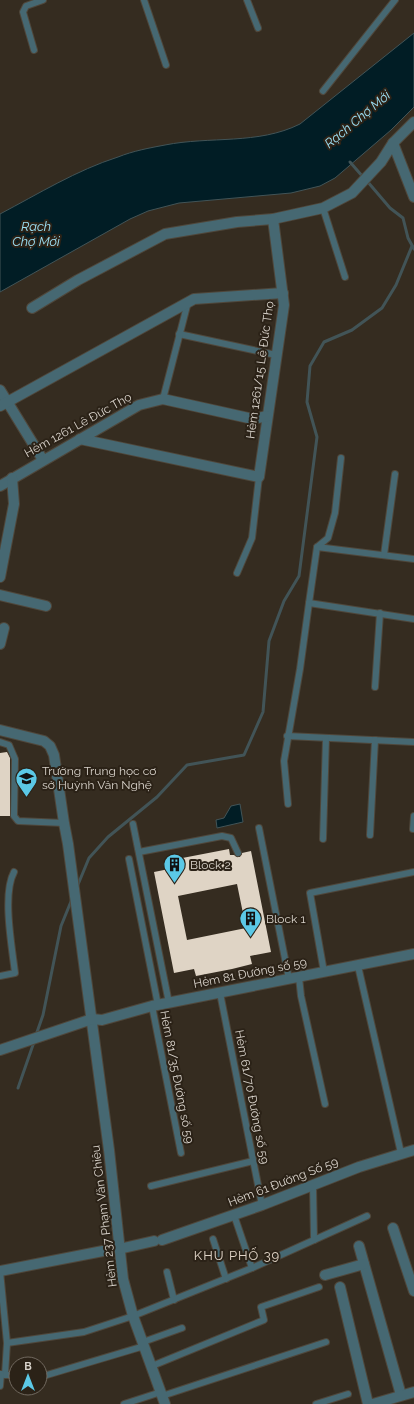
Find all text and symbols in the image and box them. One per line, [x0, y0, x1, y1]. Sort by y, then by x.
water label: Rạch Chợ Mới [322, 87, 394, 151]
water label: Rạch Chợ Mới [12, 219, 61, 249]
street label: Hẻm 1261/15 Lê Đức Thọ [243, 300, 277, 440]
street label: Hẻm 1261 Lê Đức Thọ [22, 390, 134, 460]
place label: Trường Trung học cơ sở Huỳnh Văn Nghệ [42, 764, 156, 792]
school or university icon: Trường Trung học cơ sở Huỳnh Văn Nghệ [13, 765, 39, 798]
building icon: Block 2 [162, 852, 188, 885]
place label: Block 2 [190, 858, 231, 872]
building icon: Block 1 [237, 906, 263, 939]
place label: Block 1 [266, 912, 306, 926]
street label: Hẻm 81 Đường số 59 [192, 955, 308, 991]
street label: Hẻm 81/35 Đường số 59 [157, 1009, 197, 1145]
street label: Hẻm 61/70 Đường số 59 [232, 1029, 272, 1165]
street label: Hẻm 237 Phạm Văn Chiêu [88, 1144, 120, 1288]
street label: Hẻm 61 Đường Số 59 [226, 1155, 340, 1209]
district label: KHU PHỐ 39 [194, 1247, 280, 1263]
north arrow [8, 1356, 48, 1396]
text: B [24, 1360, 32, 1373]

